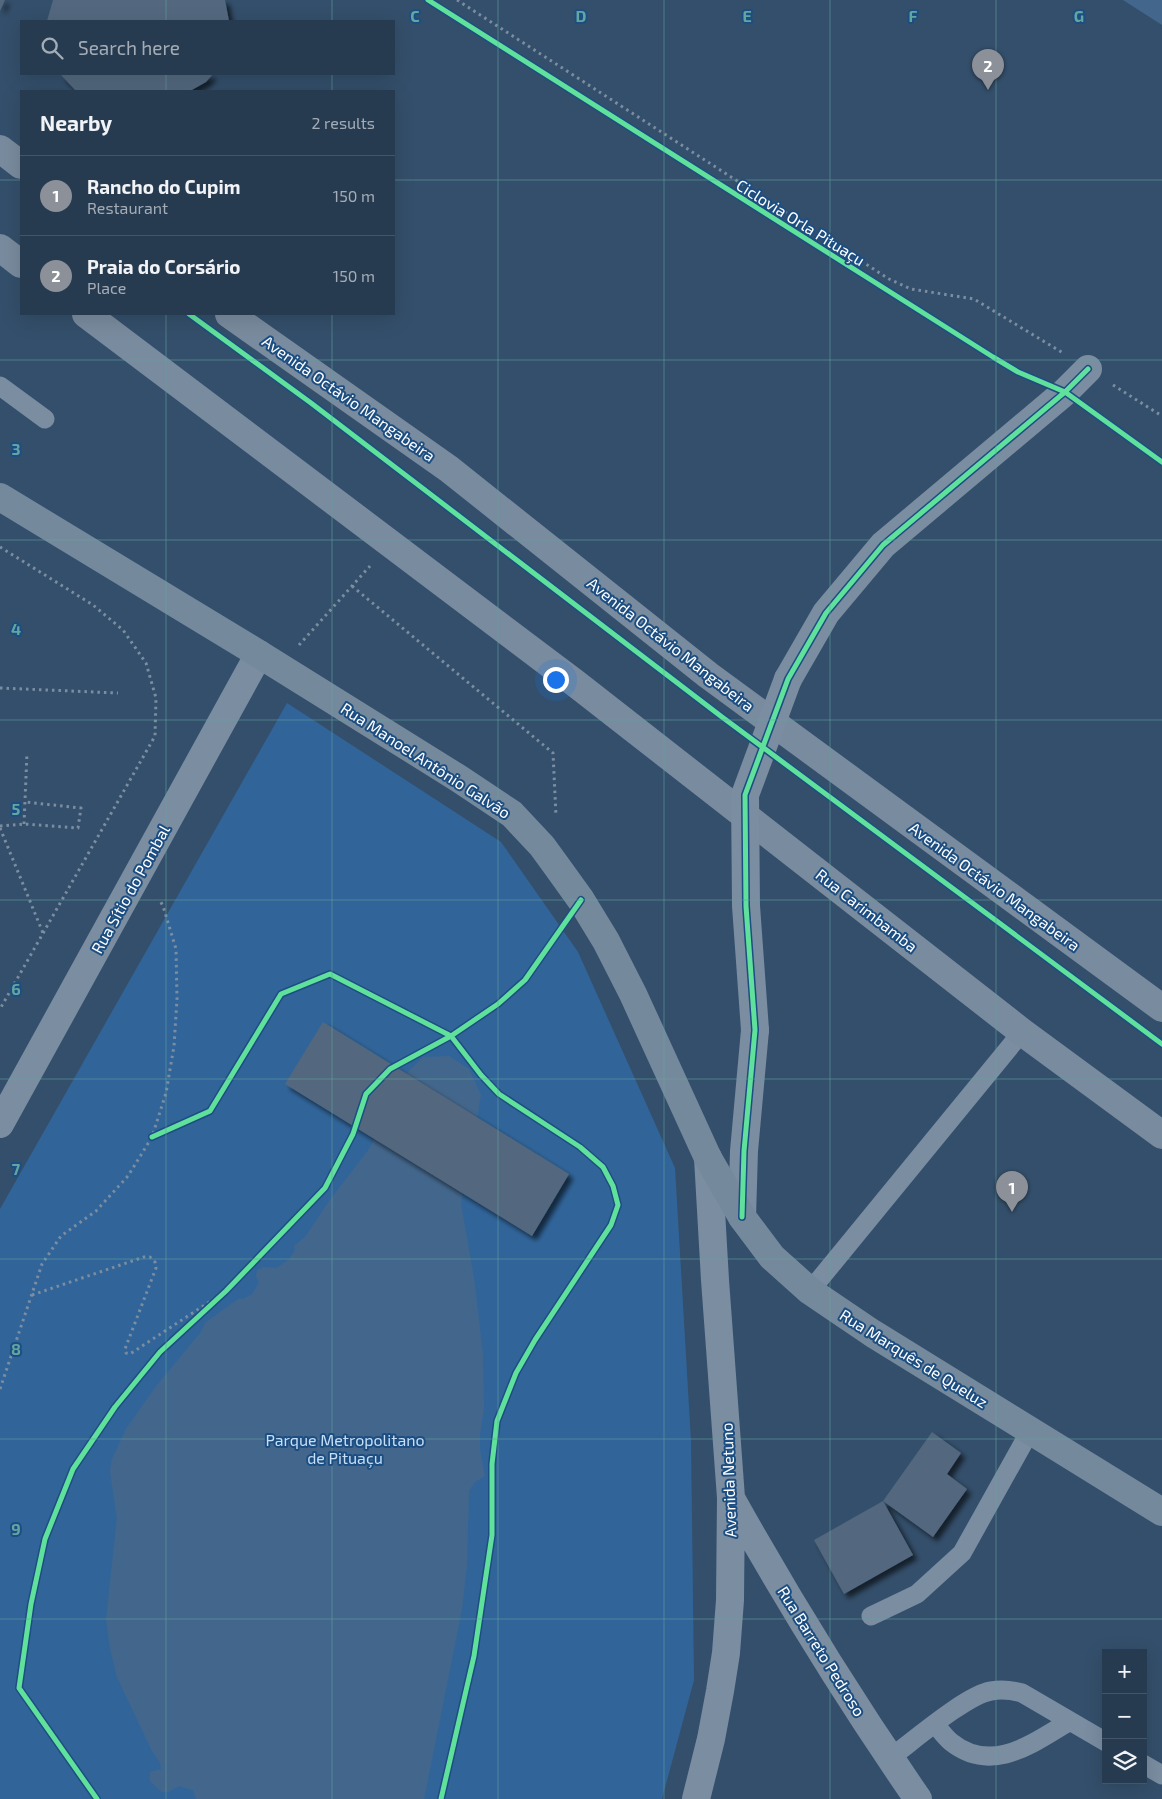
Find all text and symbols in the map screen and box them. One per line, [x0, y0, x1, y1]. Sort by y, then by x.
text: C [410, 6, 420, 25]
text: D [576, 6, 587, 25]
text: E [742, 6, 752, 25]
text: F [909, 6, 918, 25]
text: G [1074, 6, 1084, 25]
search box [20, 20, 395, 75]
icon: search [38, 34, 66, 62]
text: Search here [78, 36, 180, 59]
pin: 2 [972, 49, 1004, 90]
text: Nearby [40, 110, 112, 135]
text: 2 results [312, 113, 375, 132]
text: Rancho do Cupim [87, 175, 240, 198]
street label: Ciclovia Orla Pituaçu [733, 175, 869, 270]
text: 1 [53, 186, 59, 205]
text: 150 m [333, 186, 375, 205]
text: Restaurant [87, 198, 168, 217]
text: Praia do Corsário [87, 255, 240, 278]
text: 2 [51, 266, 61, 285]
text: 150 m [333, 266, 375, 285]
text: Place [87, 278, 126, 297]
street label: Avenida Octávio Mangabeira [259, 331, 439, 465]
text: 3 [11, 439, 21, 458]
street label: Avenida Octávio Mangabeira [584, 573, 758, 715]
text: 4 [11, 619, 21, 638]
your location [543, 667, 569, 693]
street label: Rua Manoel Antônio Galvão [338, 698, 514, 822]
text: 5 [12, 799, 21, 818]
street label: Avenida Octávio Mangabeira [906, 818, 1084, 954]
street label: Rua Sítio do Pombal [87, 821, 173, 957]
street label: Rua Carimbamba [812, 864, 922, 956]
text: 6 [11, 979, 21, 998]
text: 7 [12, 1159, 21, 1178]
pin: 1 [996, 1171, 1028, 1212]
street label: Rua Marquês de Queluz [836, 1305, 991, 1412]
text: 8 [11, 1339, 21, 1358]
street label: Avenida Netuno [717, 1422, 739, 1538]
park label: Parque Metropolitano de Pituaçu [265, 1430, 425, 1468]
text: 9 [11, 1519, 21, 1538]
street label: Rua Barreto Pedroso [774, 1583, 870, 1719]
map controls [1102, 1649, 1147, 1784]
button: + [1102, 1649, 1147, 1694]
button: − [1102, 1694, 1147, 1739]
button: layers [1102, 1739, 1147, 1784]

